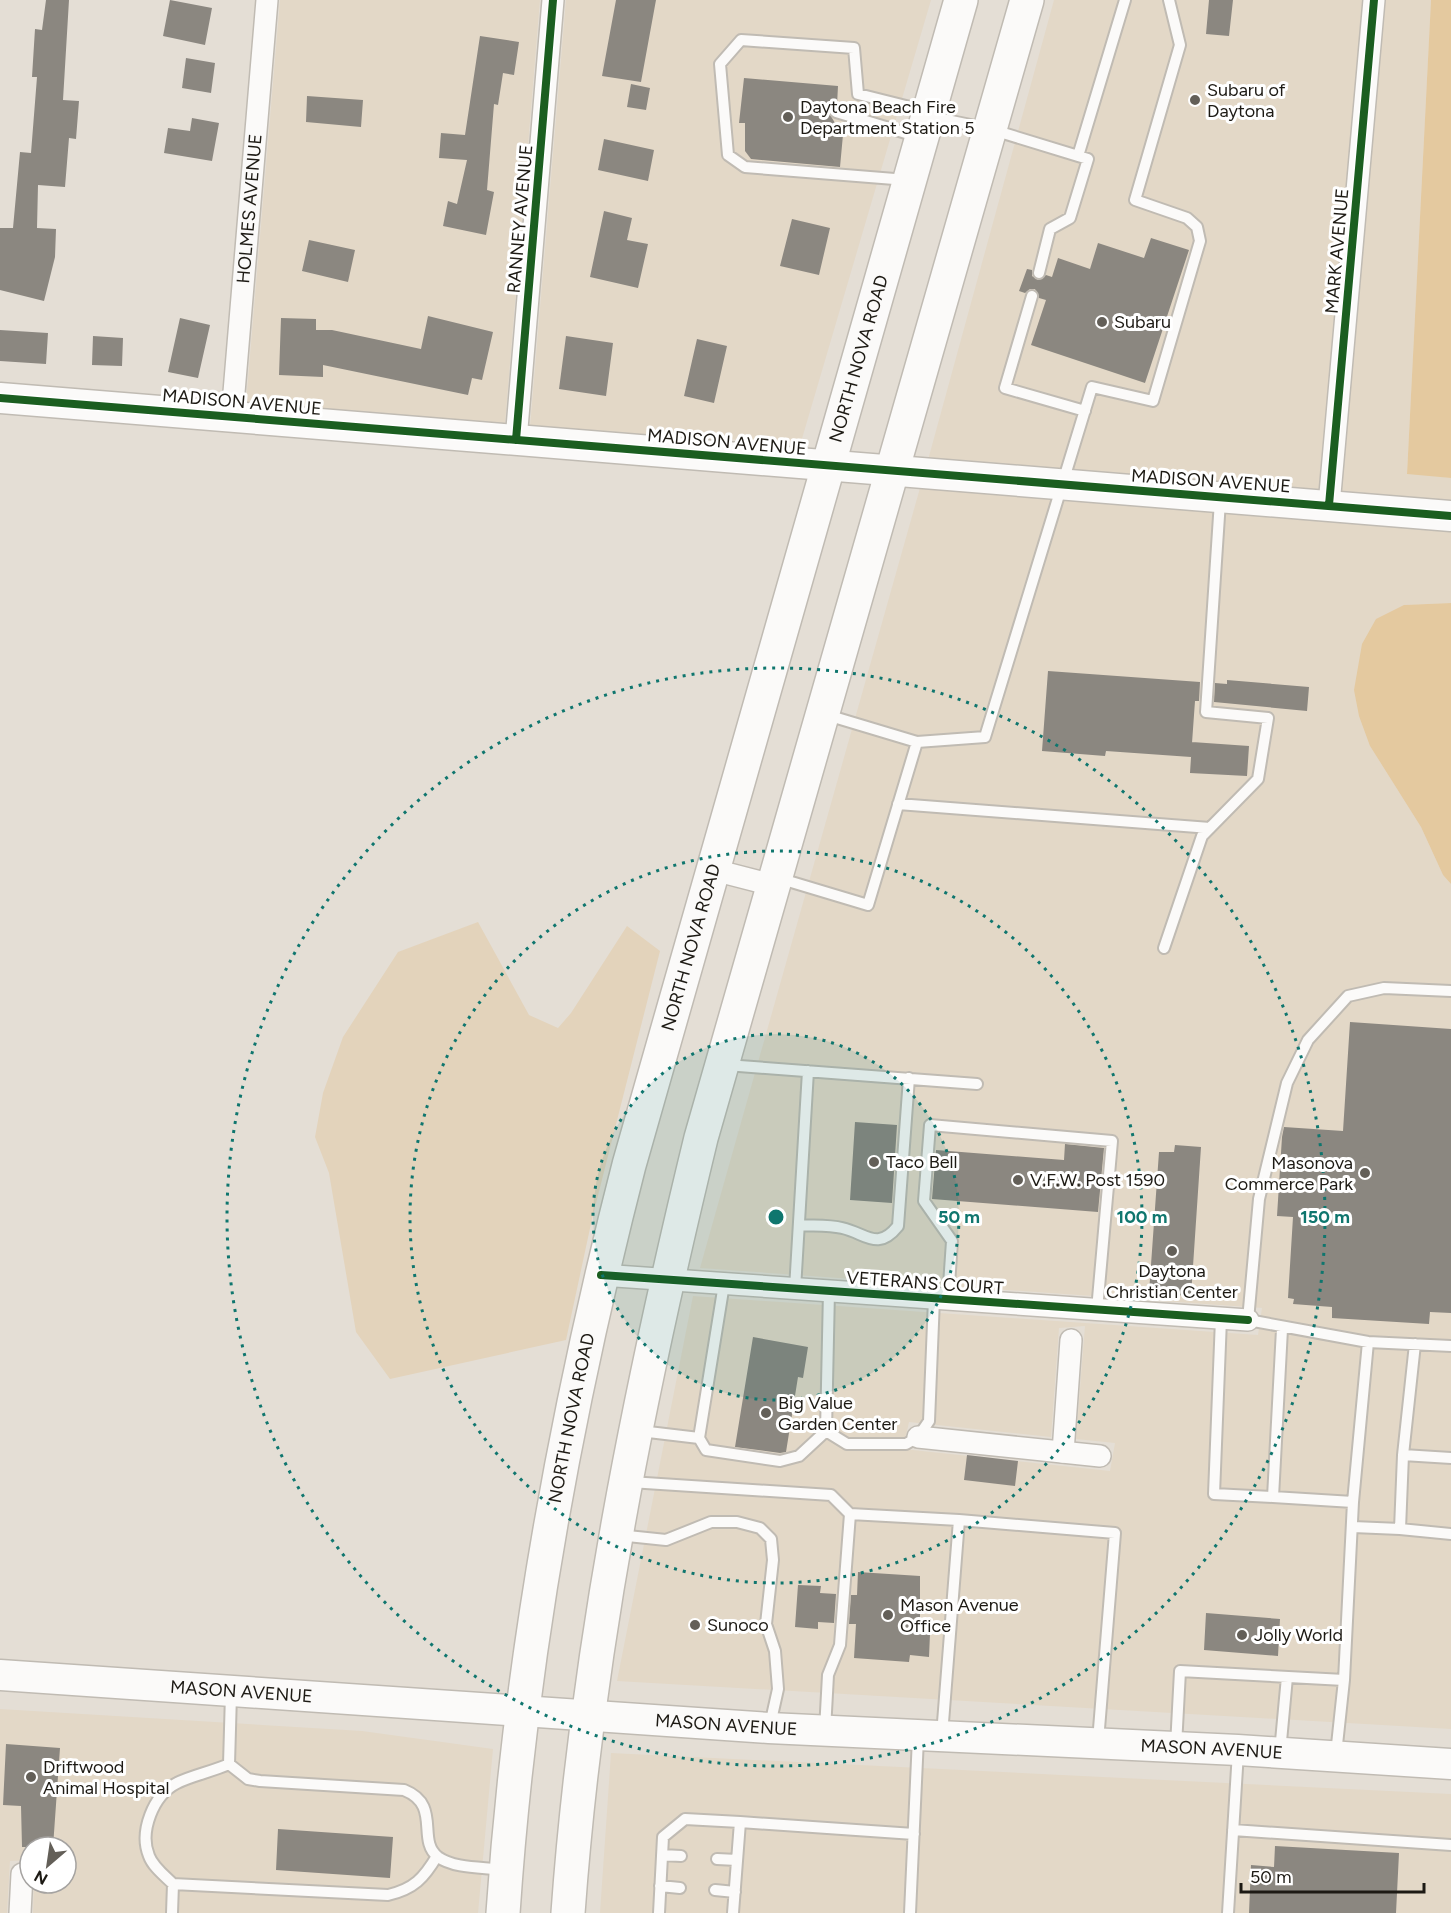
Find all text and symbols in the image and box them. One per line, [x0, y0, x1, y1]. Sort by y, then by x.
place label: Subaru of Daytona [1207, 79, 1286, 122]
marker: Subaru of Daytona [1188, 93, 1202, 107]
place label: Daytona Beach Fire Department Station 5 [800, 96, 975, 139]
marker: Daytona Beach Fire Department Station 5 [781, 110, 795, 124]
street label: HOLMES AVENUE [232, 133, 267, 284]
street label: RANNEY AVENUE [503, 144, 537, 294]
street label: MARK AVENUE [1321, 187, 1353, 315]
street label: NORTH NOVA ROAD [824, 273, 893, 445]
place label: Subaru [1114, 311, 1171, 333]
marker: Subaru [1095, 315, 1109, 329]
street label: MADISON AVENUE [161, 384, 323, 420]
street label: MADISON AVENUE [646, 424, 808, 460]
street label: MADISON AVENUE [1130, 464, 1292, 498]
street label: NORTH NOVA ROAD [657, 861, 725, 1033]
place label: Taco Bell [886, 1151, 957, 1173]
place label: Masonova Commerce Park [1225, 1152, 1353, 1195]
marker: Taco Bell [867, 1155, 881, 1169]
marker: Masonova Commerce Park [1358, 1166, 1372, 1180]
place label: V.F.W. Post 1590 [1030, 1169, 1165, 1191]
marker: V.F.W. Post 1590 [1011, 1173, 1025, 1187]
text: 50 m [938, 1206, 980, 1228]
text: 100 m [1117, 1206, 1167, 1228]
text: 150 m [1300, 1206, 1350, 1228]
centre of rings [766, 1207, 786, 1227]
marker: Daytona Christian Center [1165, 1244, 1179, 1258]
place label: Daytona Christian Center [1106, 1260, 1238, 1303]
street label: VETERANS COURT [846, 1267, 1004, 1299]
street label: NORTH NOVA ROAD [544, 1331, 599, 1505]
place label: Big Value Garden Center [778, 1392, 897, 1435]
marker: Big Value Garden Center [759, 1406, 773, 1420]
place label: Mason Avenue Office [900, 1594, 1019, 1637]
marker: Mason Avenue Office [881, 1608, 895, 1622]
place label: Sunoco [707, 1614, 769, 1636]
marker: Sunoco [688, 1618, 702, 1632]
place label: Jolly World [1254, 1624, 1343, 1646]
marker: Jolly World [1235, 1628, 1249, 1642]
street label: MASON AVENUE [169, 1676, 313, 1708]
street label: MASON AVENUE [654, 1709, 798, 1740]
street label: MASON AVENUE [1140, 1734, 1284, 1764]
place label: Driftwood Animal Hospital [43, 1756, 169, 1799]
marker: Driftwood Animal Hospital [24, 1770, 38, 1784]
north arrow [18, 1835, 78, 1895]
scale bar [1241, 1856, 1424, 1894]
text: N [31, 1866, 51, 1889]
text: 50 m [1250, 1866, 1292, 1888]

